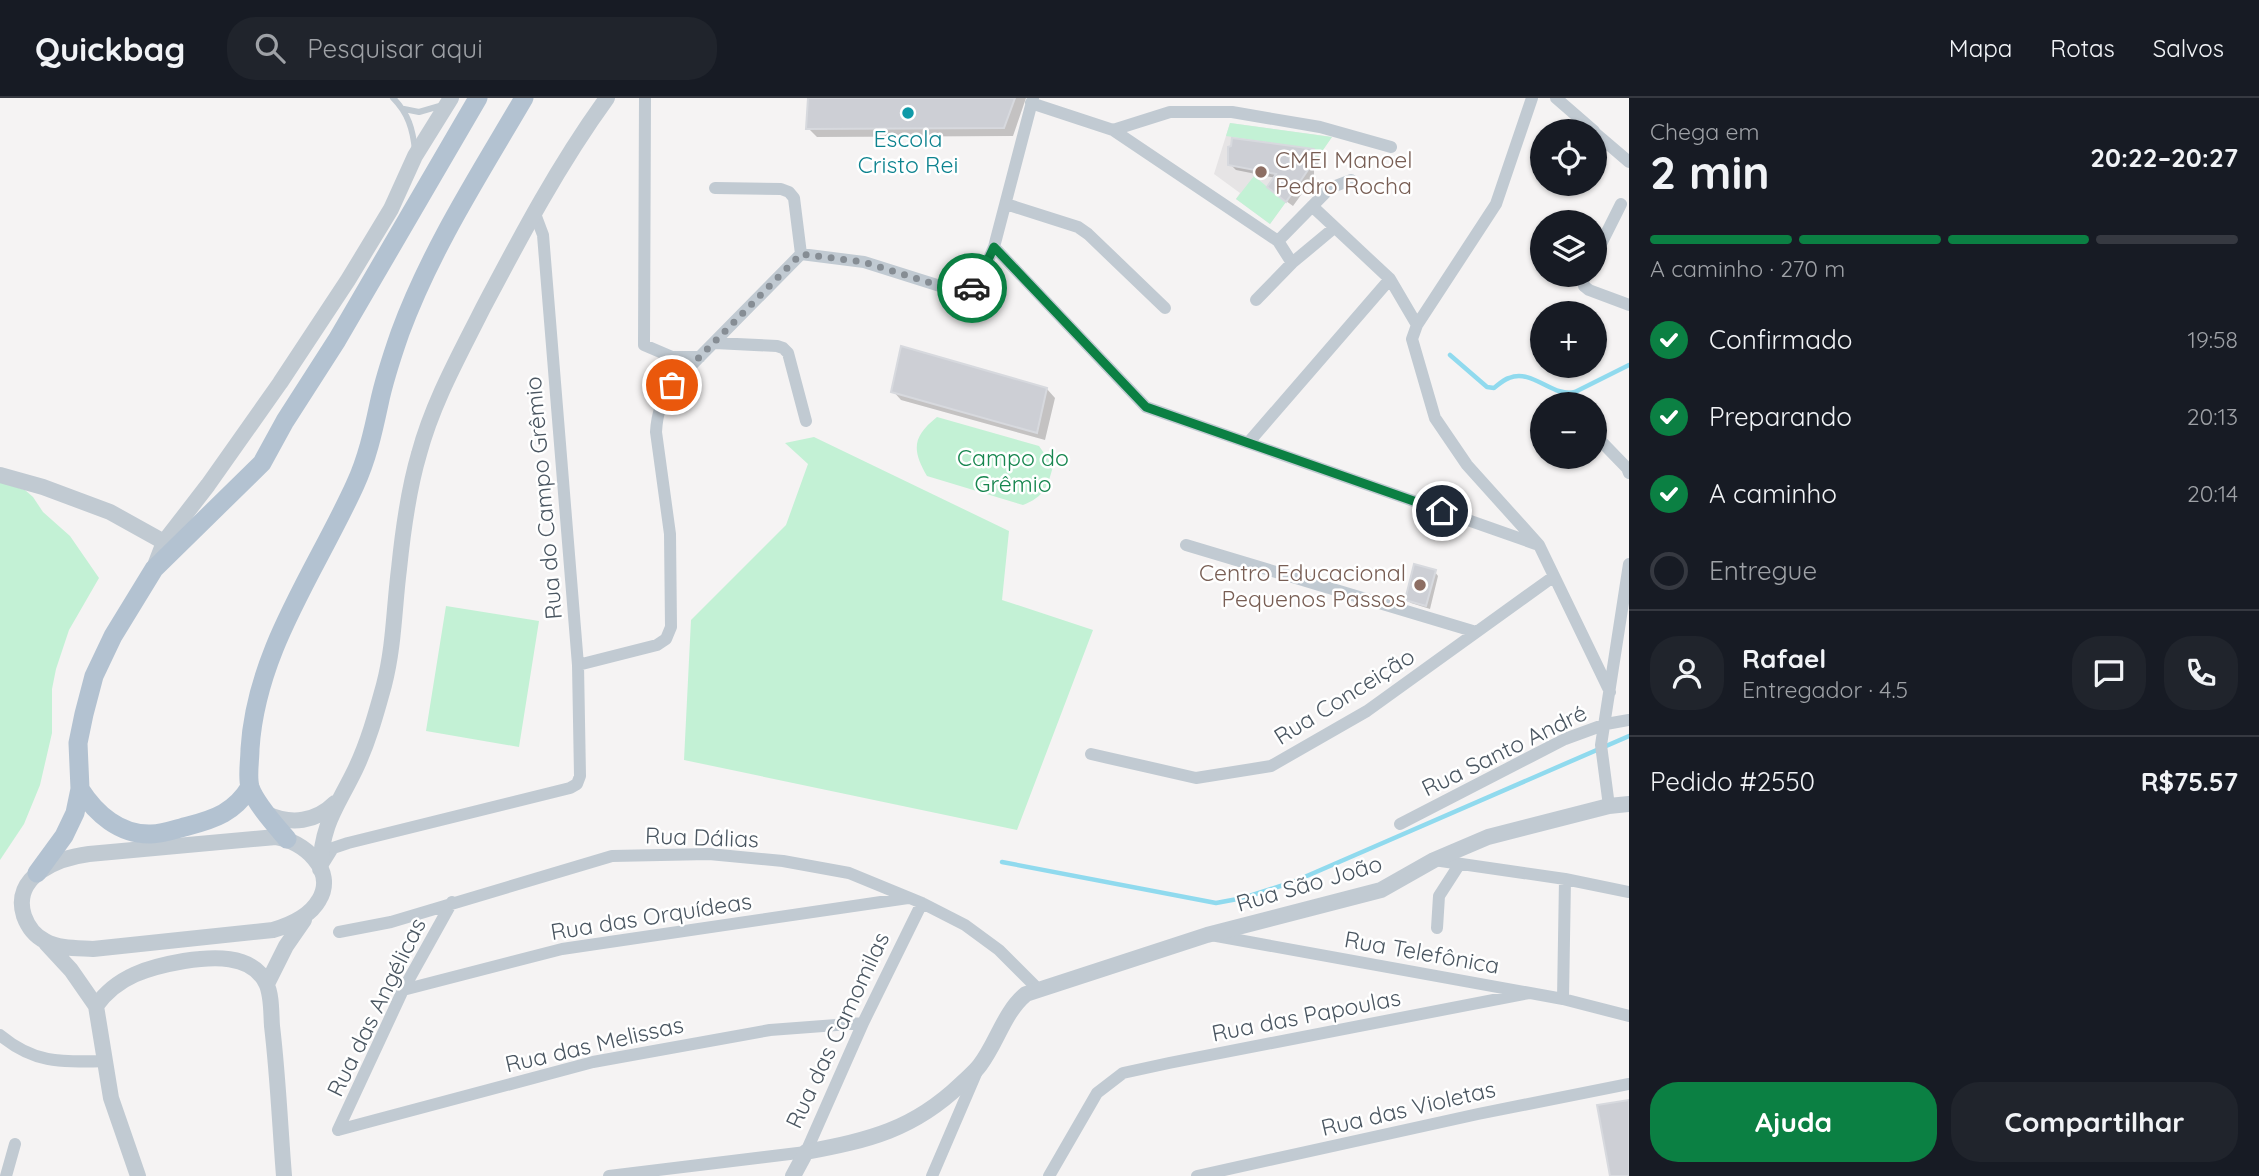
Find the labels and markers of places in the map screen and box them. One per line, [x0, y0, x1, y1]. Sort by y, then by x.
marker: Escola Cristo Rei [900, 105, 916, 121]
place label: Escola Cristo Rei [858, 124, 958, 179]
place label: CMEI Manoel Pedro Rocha [1275, 145, 1413, 200]
marker: CMEI Manoel Pedro Rocha [1253, 164, 1269, 180]
pin [642, 355, 702, 415]
pin [1412, 481, 1472, 541]
place label: Centro Educacional Pequenos Passos [1199, 558, 1406, 613]
marker: Centro Educacional Pequenos Passos [1412, 577, 1428, 593]

